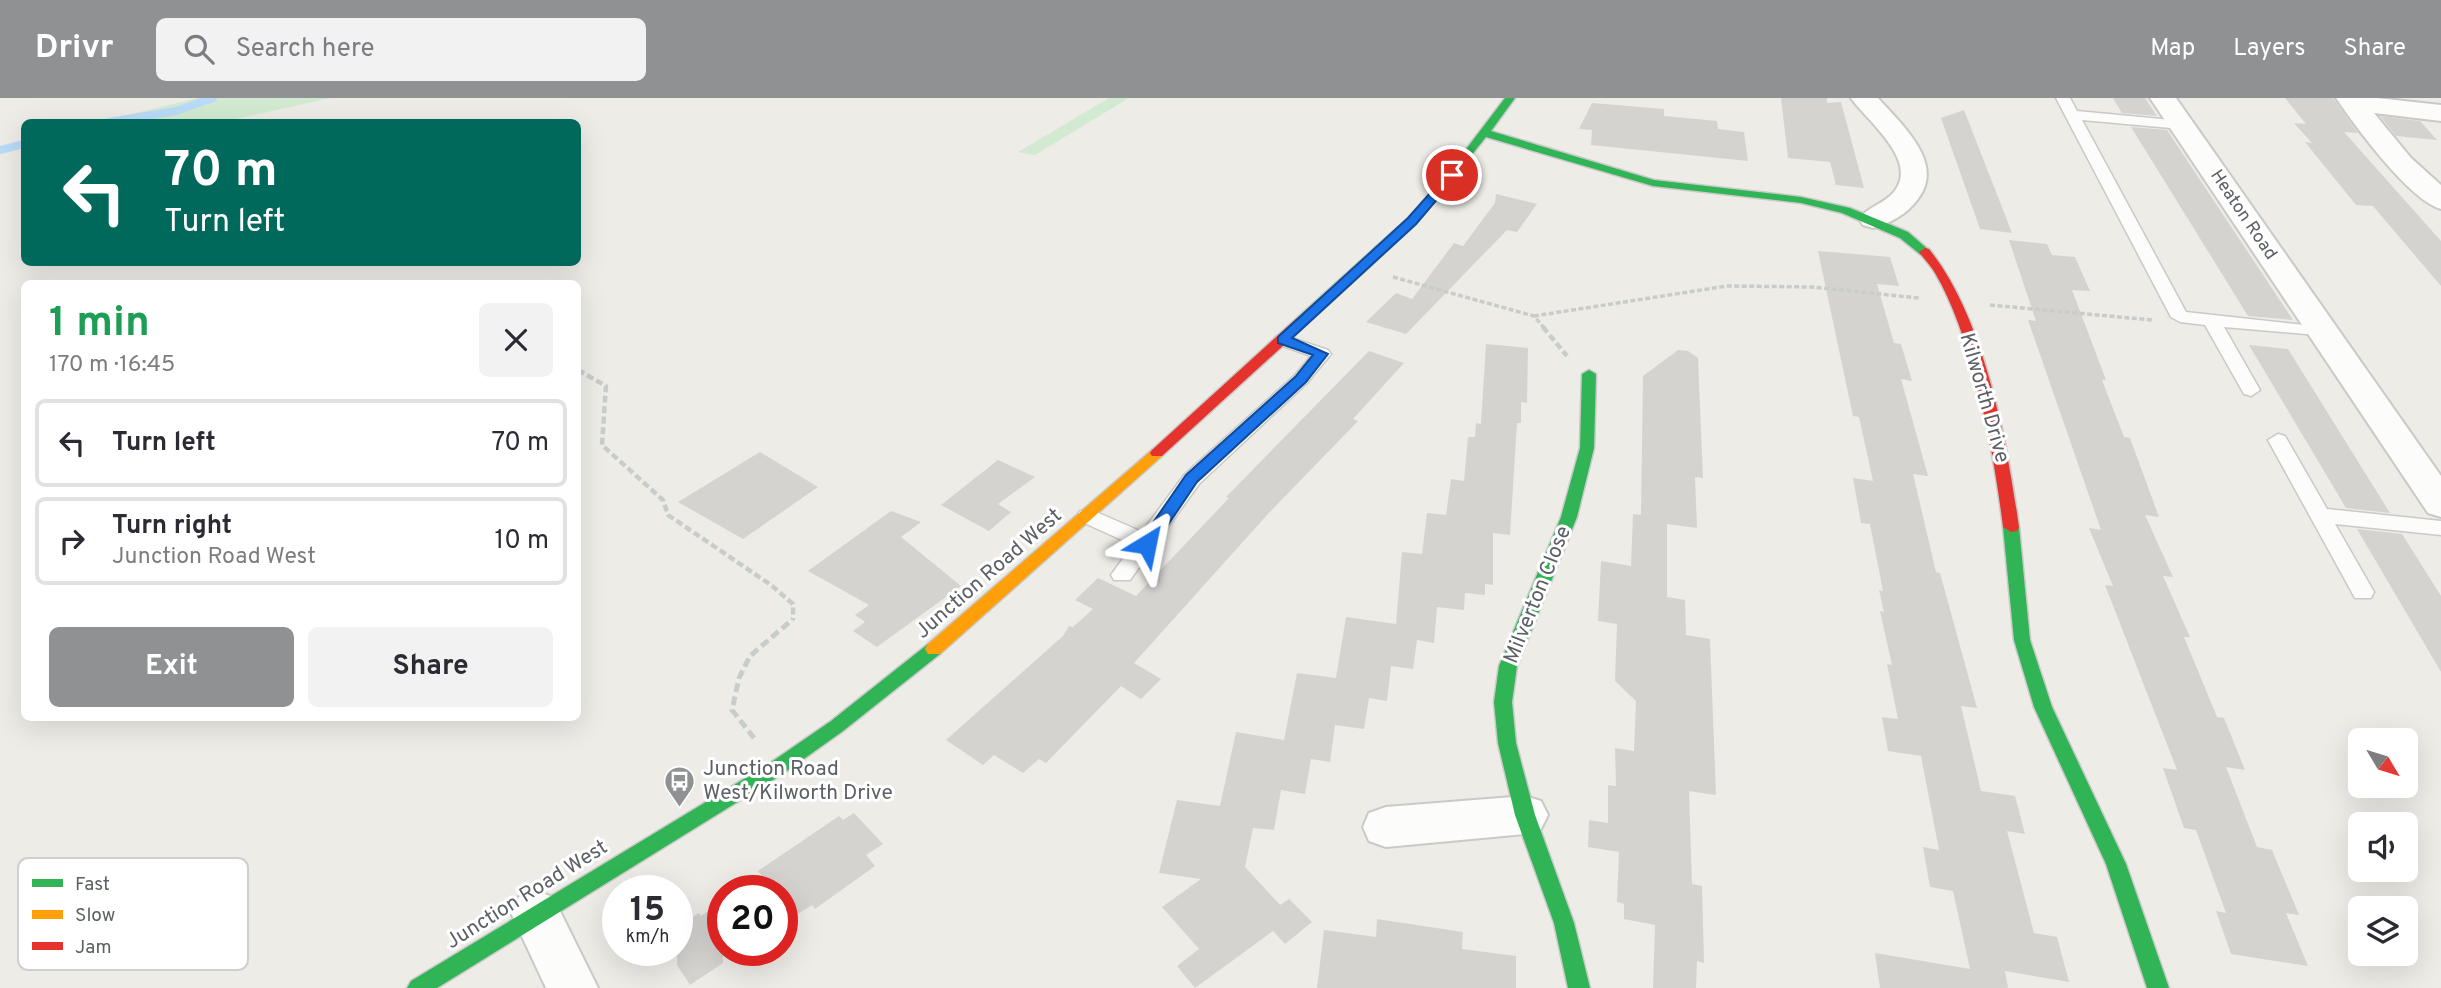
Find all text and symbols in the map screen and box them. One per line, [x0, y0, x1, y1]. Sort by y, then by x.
search box [156, 18, 646, 81]
text: Drivr [35, 28, 114, 70]
icon: search [180, 30, 218, 68]
text: Search here [236, 33, 375, 66]
text: Map [2150, 34, 2195, 64]
text: Layers [2233, 34, 2305, 64]
text: Share [2343, 34, 2406, 64]
text: 70 m [164, 142, 278, 204]
pin [1422, 145, 1482, 205]
icon: left [49, 147, 140, 238]
icon: arrive [1433, 156, 1471, 194]
street label: Heaton Road [2204, 165, 2282, 265]
text: Turn left [164, 203, 285, 243]
text: 1 min [49, 298, 150, 351]
button: close [479, 303, 553, 377]
street label: Kilworth Drive [1953, 330, 2015, 466]
text: 170 m · 16:45 [49, 351, 175, 380]
icon: left [53, 424, 91, 462]
text: Turn left [112, 427, 216, 460]
text: 70 m [491, 427, 549, 460]
street label: Junction Road West [910, 503, 1068, 645]
position arrow [1110, 507, 1184, 581]
text: Turn right [112, 510, 232, 543]
icon: right [53, 522, 91, 560]
street label: Milverton Close [1498, 522, 1578, 668]
text: 10 m [494, 525, 549, 558]
text: Junction Road West [112, 543, 316, 572]
button: Exit [49, 627, 294, 707]
button: Share [308, 627, 553, 707]
north arrow [2348, 728, 2418, 798]
map controls [2348, 728, 2418, 966]
place label: Junction Road West/Kilworth Drive [703, 756, 893, 807]
bus stop icon: Junction Road West/Kilworth Drive [663, 764, 697, 808]
button: sound [2348, 812, 2418, 882]
street label: Junction Road West [441, 834, 613, 956]
legend [18, 858, 248, 970]
text: Fast [75, 873, 110, 897]
speed limit sign: 20 [707, 875, 798, 966]
text: 15 [630, 889, 665, 933]
button: layers [2348, 896, 2418, 966]
text: Slow [75, 904, 115, 928]
text: km/h [626, 926, 669, 949]
text: Jam [75, 936, 112, 960]

